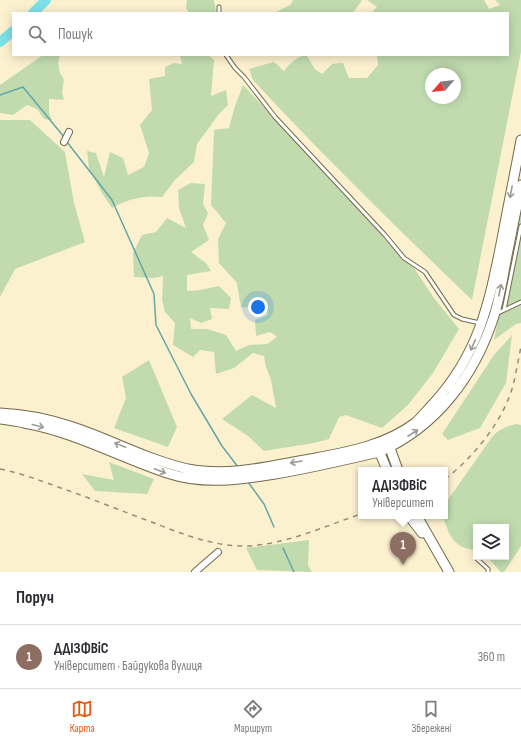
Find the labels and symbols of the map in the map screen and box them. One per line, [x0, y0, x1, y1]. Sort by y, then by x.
north arrow [425, 68, 461, 104]
one-way arrow [507, 185, 515, 198]
one-way arrow [497, 284, 505, 297]
your location [248, 297, 268, 317]
one-way arrow [469, 339, 477, 351]
one-way arrow [32, 423, 45, 430]
one-way arrow [407, 429, 419, 437]
one-way arrow [115, 441, 127, 449]
one-way arrow [290, 458, 303, 466]
one-way arrow [154, 467, 166, 475]
pin: 1 [390, 532, 416, 565]

